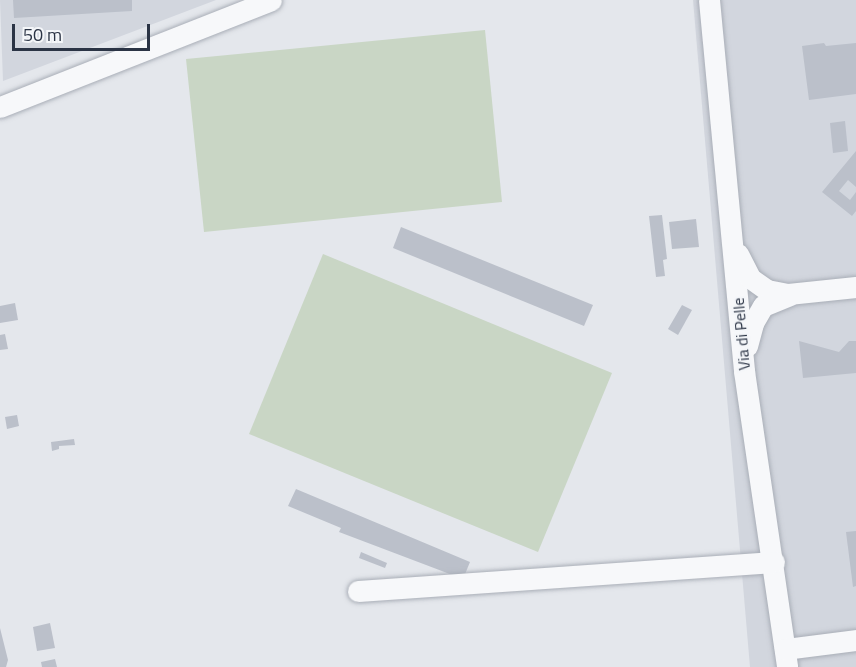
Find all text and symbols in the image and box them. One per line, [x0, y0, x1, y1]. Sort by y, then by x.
scale bar [15, 12, 153, 50]
text: 50 m [23, 21, 62, 48]
street label: Via di Pelle [728, 297, 754, 371]

